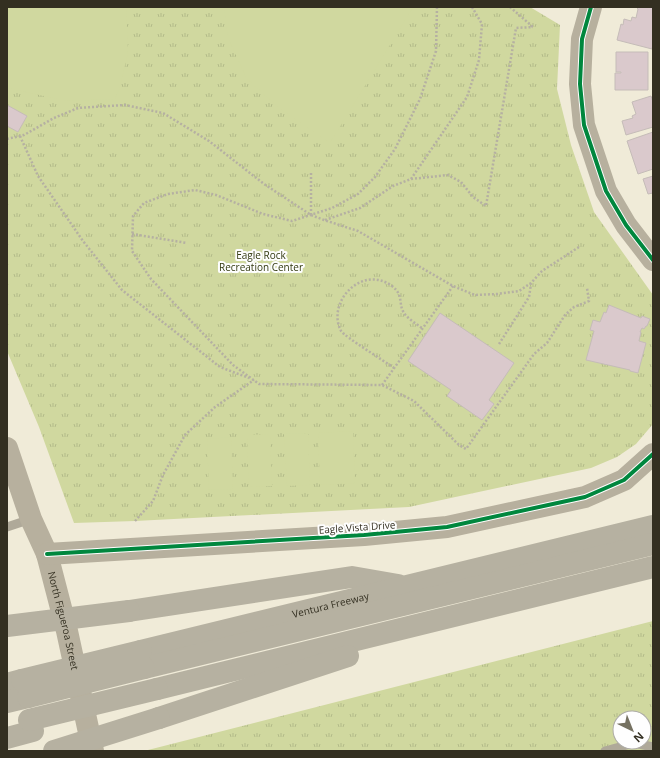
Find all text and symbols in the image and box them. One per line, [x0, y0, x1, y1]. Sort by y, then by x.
park label: Eagle Rock Recreation Center [219, 248, 303, 274]
street label: Eagle Vista Drive [318, 517, 396, 537]
street label: North Figueroa Street [45, 570, 82, 672]
street label: Ventura Freeway [291, 588, 371, 621]
north arrow [612, 710, 652, 750]
text: N [631, 729, 648, 746]

